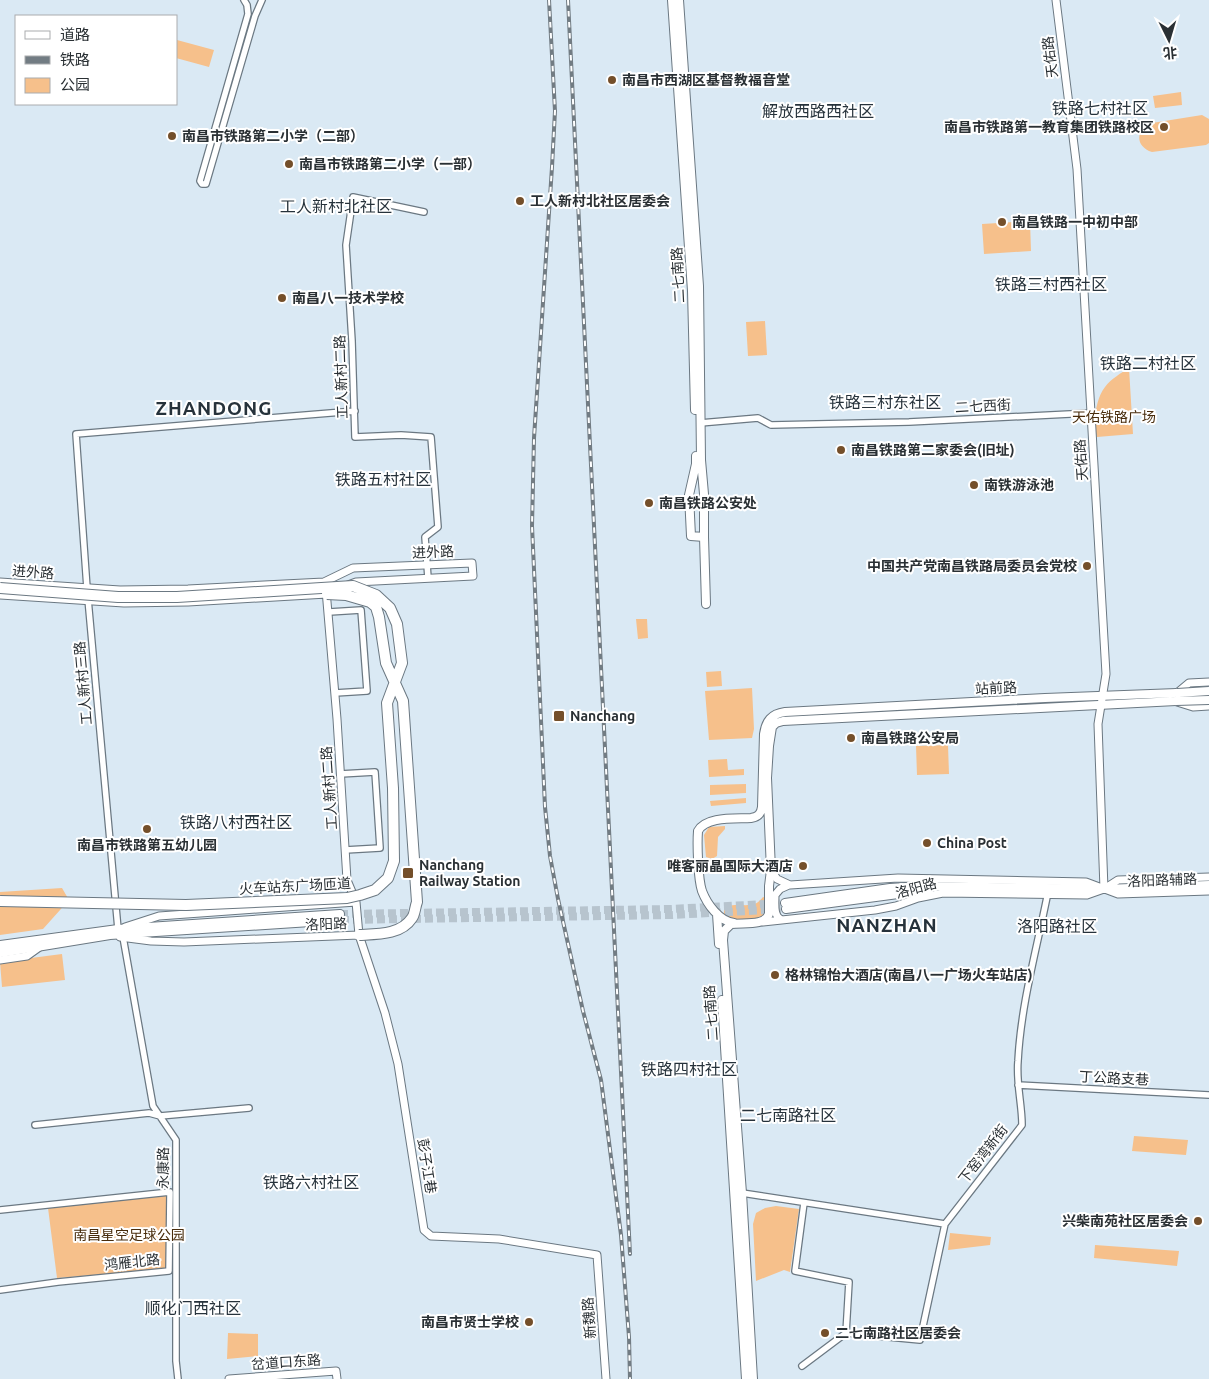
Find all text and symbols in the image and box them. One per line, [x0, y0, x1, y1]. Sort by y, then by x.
legend [15, 15, 178, 105]
north arrow [1144, 15, 1194, 65]
text: 道路 [60, 26, 90, 43]
street label: 天佑路 [1040, 35, 1060, 79]
text: 北 [1162, 44, 1178, 62]
text: 铁路 [60, 51, 90, 68]
place label: 南昌市西湖区基督教福音堂 [622, 72, 790, 88]
marker: 南昌市西湖区基督教福音堂 [606, 74, 618, 86]
text: 公园 [60, 76, 90, 93]
district label: 铁路七村社区 [1052, 99, 1148, 117]
district label: 解放西路西社区 [762, 102, 874, 120]
place label: 南昌市铁路第一教育集团铁路校区 [944, 119, 1154, 135]
marker: 南昌市铁路第一教育集团铁路校区 [1158, 121, 1170, 133]
place label: 南昌市铁路第二小学（二部） [182, 128, 364, 144]
marker: 南昌市铁路第二小学（二部） [166, 130, 178, 142]
place label: 南昌市铁路第二小学（一部） [299, 156, 481, 172]
marker: 南昌市铁路第二小学（一部） [283, 158, 295, 170]
place label: 工人新村北社区居委会 [530, 193, 670, 209]
marker: 工人新村北社区居委会 [514, 195, 526, 207]
district label: 工人新村北社区 [280, 197, 392, 215]
place label: 南昌铁路一中初中部 [1012, 214, 1138, 230]
marker: 南昌铁路一中初中部 [996, 216, 1008, 228]
street label: 二七南路 [669, 247, 687, 303]
district label: 铁路三村西社区 [995, 275, 1107, 293]
place label: 南昌八一技术学校 [292, 290, 404, 306]
marker: 南昌八一技术学校 [276, 292, 288, 304]
street label: 工人新村二路 [332, 335, 350, 419]
district label: 铁路二村社区 [1100, 354, 1196, 372]
district label: 铁路三村东社区 [829, 393, 941, 411]
district label: ZHANDONG [156, 397, 272, 419]
street label: 二七西街 [955, 397, 1011, 415]
park label: 天佑铁路广场 [1072, 409, 1156, 425]
street label: 天佑路 [1072, 438, 1090, 482]
place label: 南昌铁路第二家委会(旧址) [851, 442, 1015, 458]
marker: 南昌铁路第二家委会(旧址) [835, 444, 847, 456]
district label: 铁路五村社区 [335, 470, 431, 488]
place label: 南铁游泳池 [984, 477, 1054, 493]
marker: 南铁游泳池 [968, 479, 980, 491]
place label: 南昌铁路公安处 [659, 495, 757, 511]
marker: 南昌铁路公安处 [643, 497, 655, 509]
street label: 进外路 [412, 543, 454, 561]
place label: 中国共产党南昌铁路局委员会党校 [867, 558, 1077, 574]
marker: 中国共产党南昌铁路局委员会党校 [1081, 560, 1093, 572]
street label: 进外路 [11, 563, 55, 581]
street label: 工人新村三路 [71, 640, 95, 726]
street label: 站前路 [975, 679, 1017, 697]
place label: Nanchang [570, 708, 635, 724]
marker: Nanchang [552, 709, 566, 723]
place label: 南昌铁路公安局 [861, 730, 959, 746]
marker: 南昌铁路公安局 [845, 732, 857, 744]
street label: 工人新村二路 [318, 746, 340, 830]
district label: 铁路八村西社区 [180, 813, 292, 831]
marker: 南昌市铁路第五幼儿园 [141, 823, 153, 835]
place label: China Post [937, 835, 1007, 851]
place label: 南昌市铁路第五幼儿园 [77, 837, 217, 853]
marker: China Post [921, 837, 933, 849]
place label: Nanchang Railway Station [419, 857, 521, 889]
place label: 唯客丽晶国际大酒店 [667, 858, 793, 874]
marker: 唯客丽晶国际大酒店 [797, 860, 809, 872]
marker: Nanchang Railway Station [401, 866, 415, 880]
street label: 洛阳路辅路 [1127, 871, 1197, 889]
street label: 火车站东广场匝道 [239, 875, 351, 897]
street label: 洛阳路 [894, 875, 938, 901]
district label: NANZHAN [836, 914, 938, 936]
street label: 洛阳路 [305, 915, 347, 933]
district label: 洛阳路社区 [1017, 917, 1097, 935]
place label: 格林锦怡大酒店(南昌八一广场火车站店) [785, 967, 1033, 983]
marker: 格林锦怡大酒店(南昌八一广场火车站店) [769, 969, 781, 981]
street label: 二七南路 [701, 985, 721, 1041]
district label: 铁路四村社区 [641, 1060, 737, 1078]
street label: 丁公路支巷 [1079, 1068, 1149, 1088]
district label: 二七南路社区 [740, 1106, 836, 1124]
street label: 下窑湾新街 [955, 1121, 1011, 1187]
street label: 彭子江巷 [415, 1137, 439, 1195]
street label: 永康路 [155, 1147, 171, 1189]
district label: 铁路六村社区 [263, 1173, 359, 1191]
place label: 兴柴南苑社区居委会 [1062, 1213, 1188, 1229]
marker: 兴柴南苑社区居委会 [1192, 1215, 1204, 1227]
park label: 南昌星空足球公园 [73, 1227, 185, 1243]
street label: 鸿雁北路 [103, 1251, 161, 1273]
street label: 新魏路 [580, 1296, 598, 1340]
district label: 顺化门西社区 [145, 1299, 241, 1317]
place label: 南昌市贤士学校 [421, 1314, 519, 1330]
marker: 南昌市贤士学校 [523, 1316, 535, 1328]
place label: 二七南路社区居委会 [835, 1325, 961, 1341]
marker: 二七南路社区居委会 [819, 1327, 831, 1339]
street label: 岔道口东路 [251, 1352, 321, 1372]

